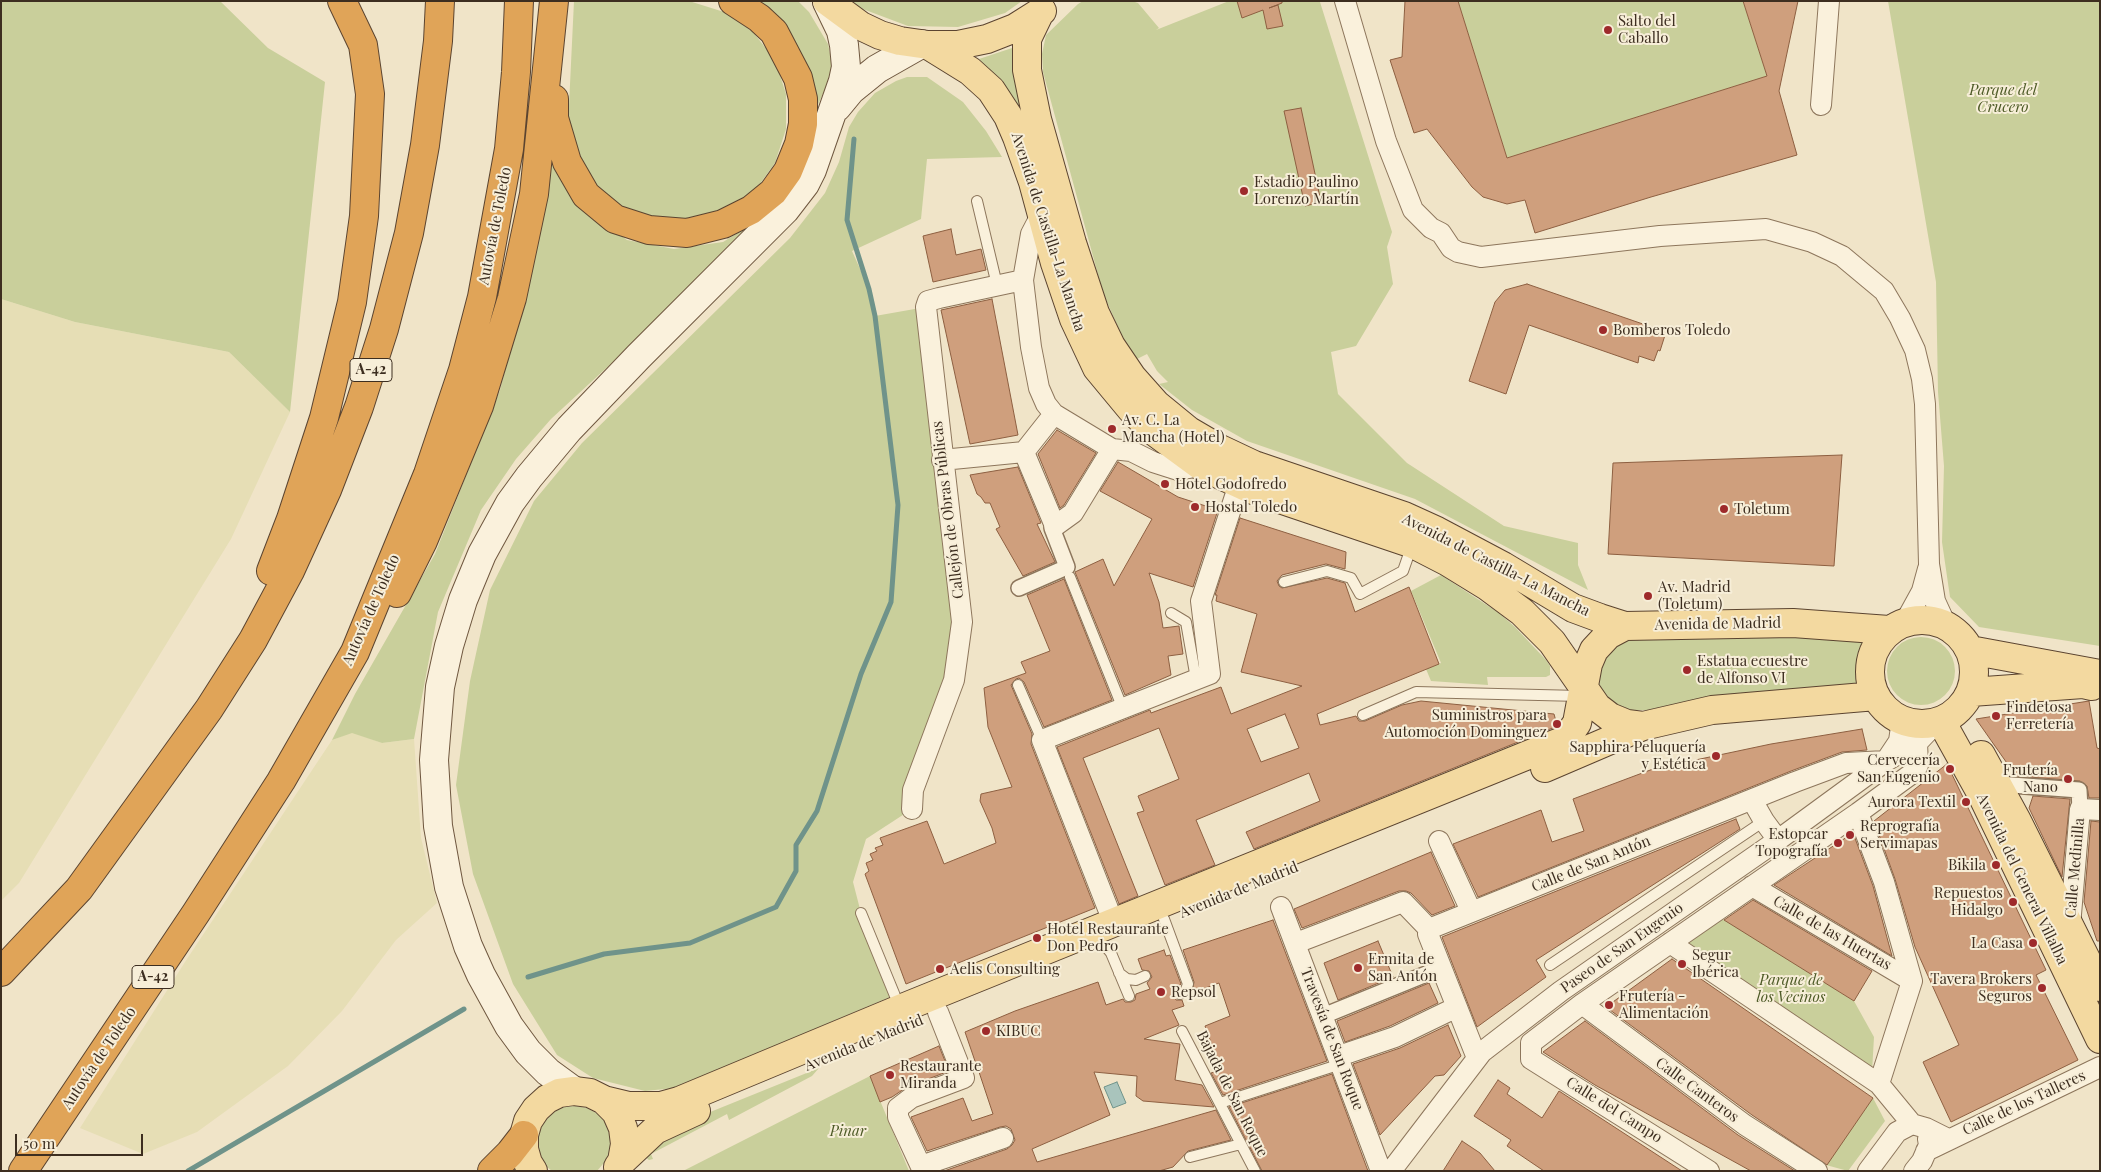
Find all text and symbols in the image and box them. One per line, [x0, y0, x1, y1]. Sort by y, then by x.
place label: Salto del Caballo [1618, 12, 1676, 47]
marker: Salto del Caballo [1602, 24, 1614, 36]
park label: Parque del Crucero [1969, 81, 2037, 116]
street label: Avenida de Castilla-La Mancha [1007, 130, 1089, 334]
street label: Autovía de Toledo [475, 166, 515, 286]
place label: Estadio Paulino Lorenzo Martín [1254, 173, 1359, 208]
marker: Estadio Paulino Lorenzo Martín [1238, 185, 1250, 197]
place label: Bomberos Toledo [1613, 321, 1730, 339]
marker: Bomberos Toledo [1597, 324, 1609, 336]
road number: A-42 [350, 358, 392, 382]
place label: Av. C. La Mancha (Hotel) [1122, 411, 1225, 446]
street label: Callejón de Obras Públicas [928, 420, 968, 600]
marker: Av. C. La Mancha (Hotel) [1106, 423, 1118, 435]
place label: Hotel Godofredo [1175, 475, 1287, 493]
marker: Hotel Godofredo [1159, 478, 1171, 490]
place label: Hostal Toledo [1205, 498, 1297, 516]
place label: Toletum [1734, 500, 1790, 518]
marker: Hostal Toledo [1189, 501, 1201, 513]
marker: Toletum [1718, 503, 1730, 515]
street label: Avenida de Castilla-La Mancha [1399, 510, 1593, 620]
street label: Autovía de Toledo [338, 552, 404, 668]
place label: Av. Madrid (Toletum) [1658, 578, 1731, 613]
marker: Av. Madrid (Toletum) [1642, 590, 1654, 602]
street label: Avenida de Madrid [1655, 614, 1781, 634]
place label: Estatua ecuestre de Alfonso VI [1697, 652, 1808, 687]
marker: Estatua ecuestre de Alfonso VI [1681, 664, 1693, 676]
place label: Findetosa Ferretería [2006, 698, 2074, 733]
place label: Suministros para Automoción Dominguez [1385, 706, 1547, 741]
marker: Findetosa Ferretería [1990, 710, 2002, 722]
marker: Suministros para Automoción Dominguez [1551, 718, 1563, 730]
place label: Sapphira Peluquería y Estética [1569, 738, 1706, 773]
marker: Sapphira Peluquería y Estética [1710, 750, 1722, 762]
place label: Cervecería San Eugenio [1857, 751, 1940, 786]
place label: Frutería Nano [2003, 761, 2058, 796]
marker: Cervecería San Eugenio [1944, 763, 1956, 775]
marker: Frutería Nano [2062, 773, 2074, 785]
street label: Avenida del General Villalba [1973, 790, 2071, 968]
place label: Aurora Textil [1868, 793, 1956, 811]
marker: Aurora Textil [1960, 796, 1972, 808]
place label: Reprografía Servimapas [1860, 817, 1940, 852]
street label: Calle Medinilla [2062, 817, 2088, 919]
place label: Estopcar Topografía [1755, 825, 1828, 860]
marker: Reprografía Servimapas [1844, 829, 1856, 841]
street label: Calle de San Antón [1529, 832, 1653, 896]
marker: Estopcar Topografía [1832, 837, 1844, 849]
place label: Bikila [1948, 856, 1986, 874]
street label: Avenida de Madrid [1177, 858, 1301, 922]
marker: Bikila [1990, 859, 2002, 871]
place label: Repuestos Hidalgo [1934, 884, 2003, 919]
street label: Calle de las Huertas [1770, 892, 1894, 974]
marker: Repuestos Hidalgo [2007, 896, 2019, 908]
street label: Paseo de San Eugenio [1557, 899, 1687, 997]
place label: Hotel Restaurante Don Pedro [1047, 920, 1169, 955]
marker: Hotel Restaurante Don Pedro [1031, 932, 1043, 944]
place label: La Casa [1971, 934, 2023, 952]
marker: La Casa [2027, 937, 2039, 949]
place label: Segur Ibérica [1692, 946, 1739, 981]
place label: Ermita de San Antón [1368, 950, 1437, 985]
marker: Segur Ibérica [1676, 958, 1688, 970]
place label: Aelis Consulting [950, 960, 1060, 978]
marker: Ermita de San Antón [1352, 962, 1364, 974]
marker: Aelis Consulting [934, 963, 946, 975]
street label: Travesía de San Roque [1296, 965, 1368, 1113]
road number: A-42 [132, 966, 174, 989]
place label: Tavera Brokers Seguros [1930, 970, 2032, 1005]
park label: Parque de los Vecinos [1757, 971, 1825, 1006]
marker: Tavera Brokers Seguros [2036, 982, 2048, 994]
place label: Repsol [1171, 983, 1216, 1001]
marker: Repsol [1155, 986, 1167, 998]
place label: Frutería - Alimentación [1619, 987, 1709, 1022]
marker: Frutería - Alimentación [1603, 999, 1615, 1011]
street label: Autovía de Toledo [58, 1003, 140, 1113]
street label: Avenida de Madrid [802, 1011, 926, 1075]
place label: KIBUC [996, 1022, 1041, 1040]
marker: KIBUC [980, 1025, 992, 1037]
street label: Bajada de San Roque [1192, 1028, 1272, 1160]
street label: Calle Canteros [1652, 1054, 1742, 1126]
place label: Restaurante Miranda [900, 1057, 982, 1092]
street label: Calle de los Talleres [1960, 1067, 2088, 1139]
marker: Restaurante Miranda [884, 1069, 896, 1081]
street label: Calle del Campo [1563, 1073, 1665, 1147]
park label: Pinar [830, 1122, 866, 1140]
scale bar [18, 1124, 145, 1156]
text: 50 m [23, 1133, 55, 1153]

